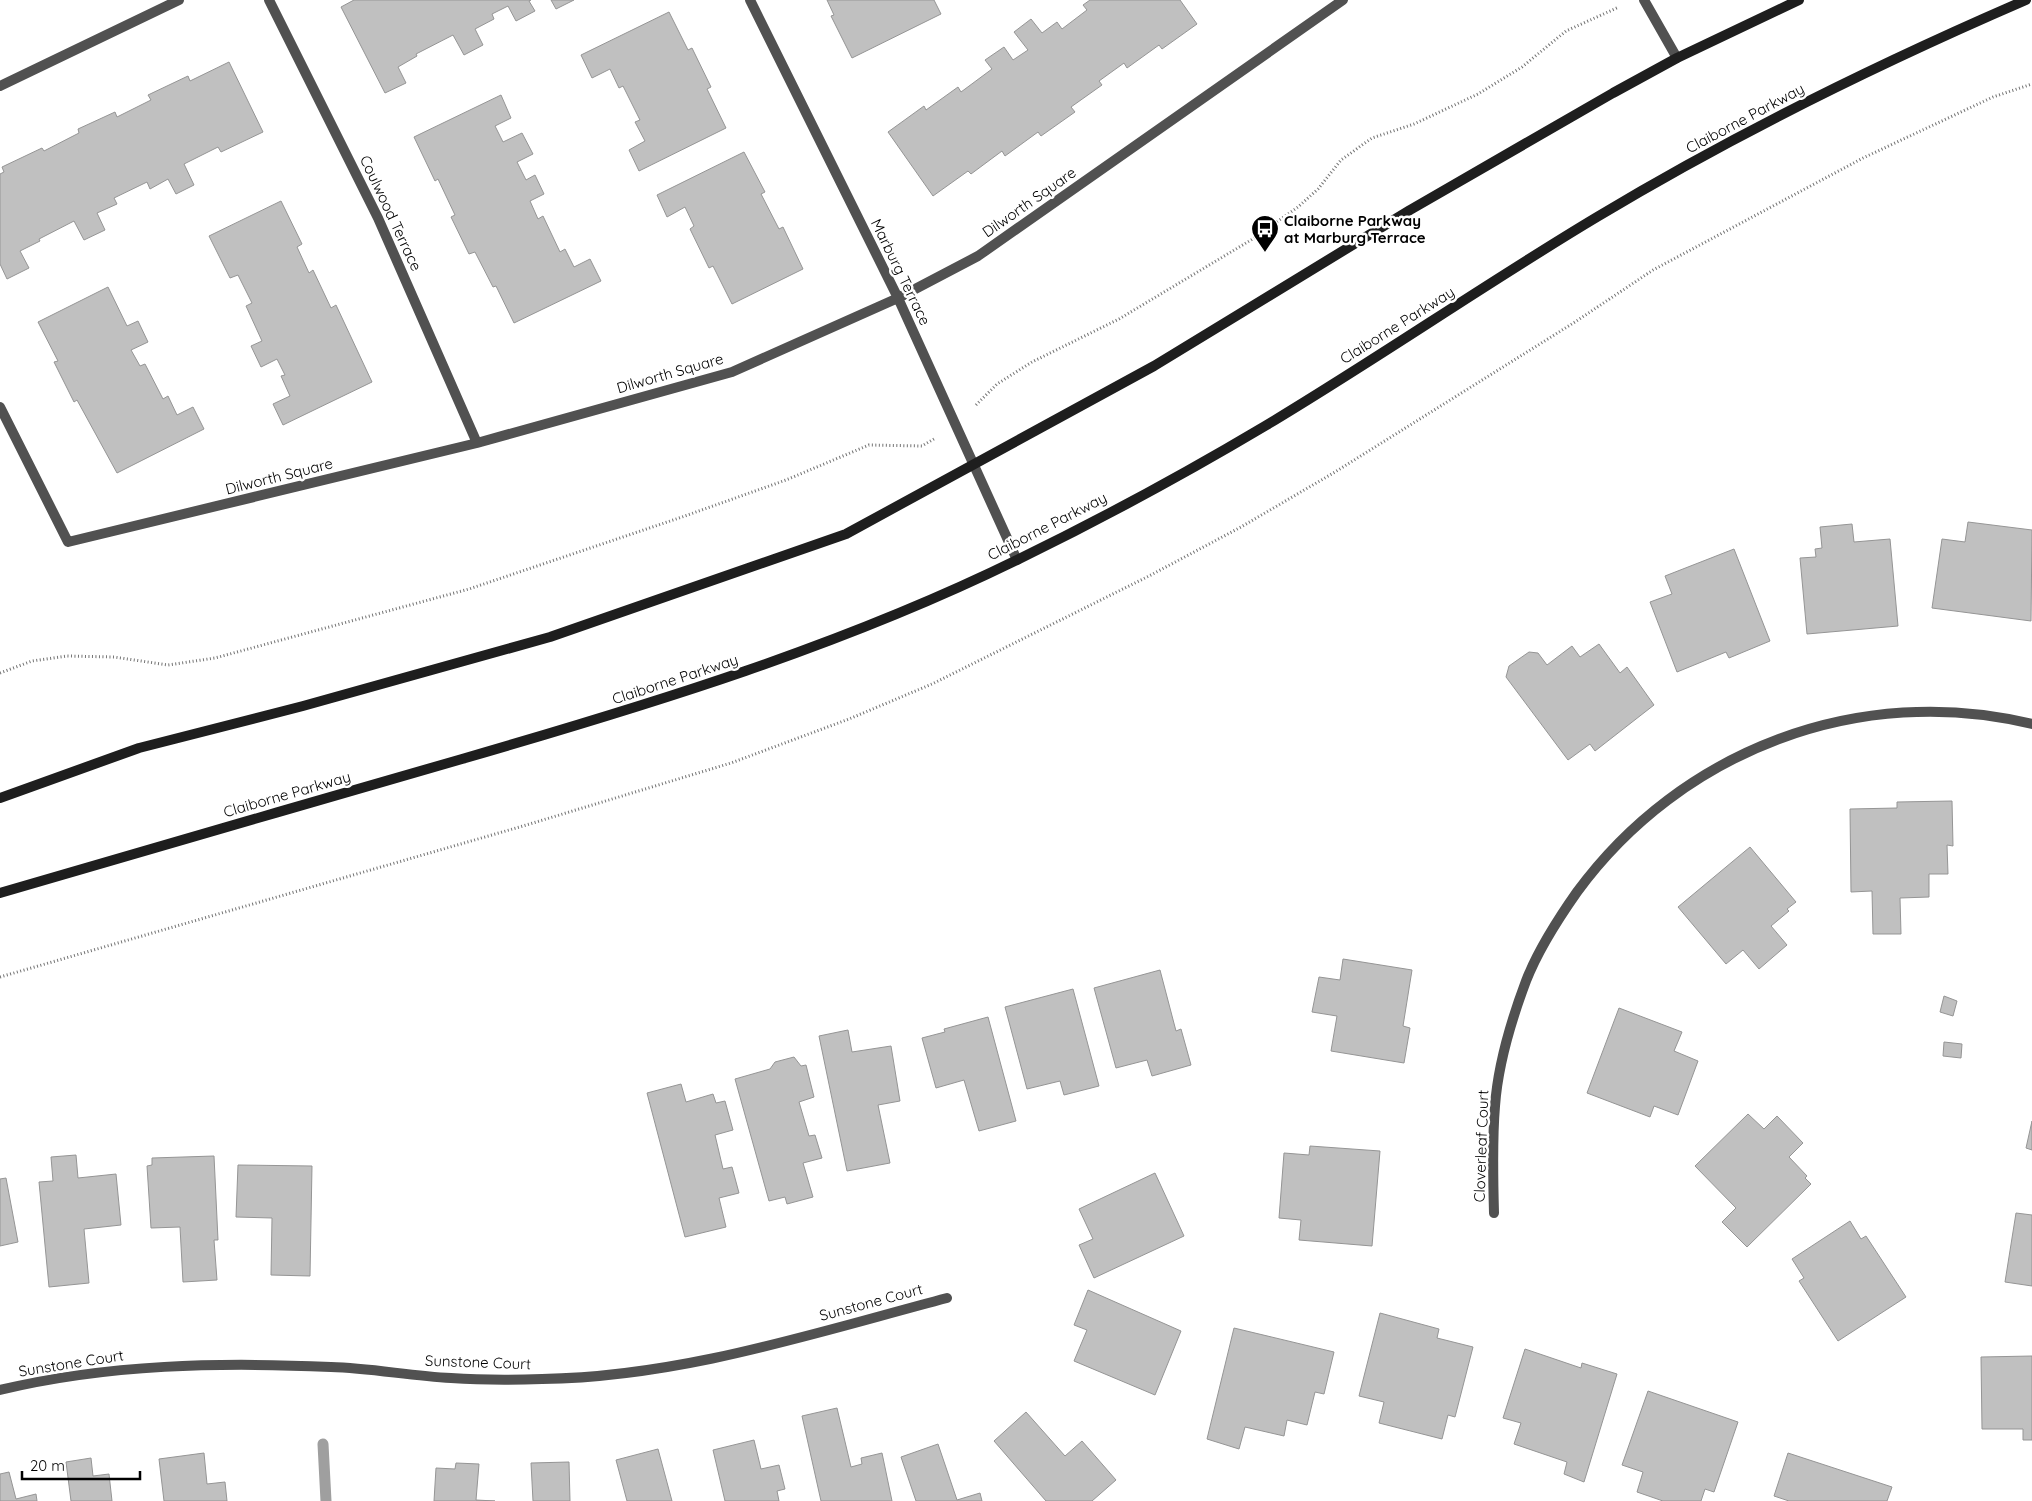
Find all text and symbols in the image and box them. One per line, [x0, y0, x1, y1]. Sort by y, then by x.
street label: Claiborne Parkway [1683, 79, 1807, 157]
street label: Coulwood Terrace [356, 152, 426, 274]
street label: Dilworth Square [978, 163, 1080, 241]
place label: Claiborne Parkway at Marburg Terrace [1284, 211, 1426, 247]
bus stop icon: Claiborne Parkway at Marburg Terrace [1250, 214, 1280, 253]
street label: Marburg Terrace [867, 216, 935, 328]
street label: Claiborne Parkway [1336, 282, 1458, 368]
street label: Dilworth Square [614, 349, 726, 397]
street label: Dilworth Square [223, 453, 335, 499]
street label: Claiborne Parkway [984, 488, 1110, 564]
street label: Claiborne Parkway [610, 650, 740, 708]
street label: Claiborne Parkway [221, 767, 353, 821]
street label: Cloverleaf Court [1470, 1089, 1492, 1203]
street label: Sunstone Court [817, 1279, 925, 1325]
street label: Sunstone Court [17, 1345, 125, 1381]
street label: Sunstone Court [425, 1351, 531, 1373]
scale bar [22, 1448, 140, 1480]
text: 20 m [30, 1456, 65, 1475]

